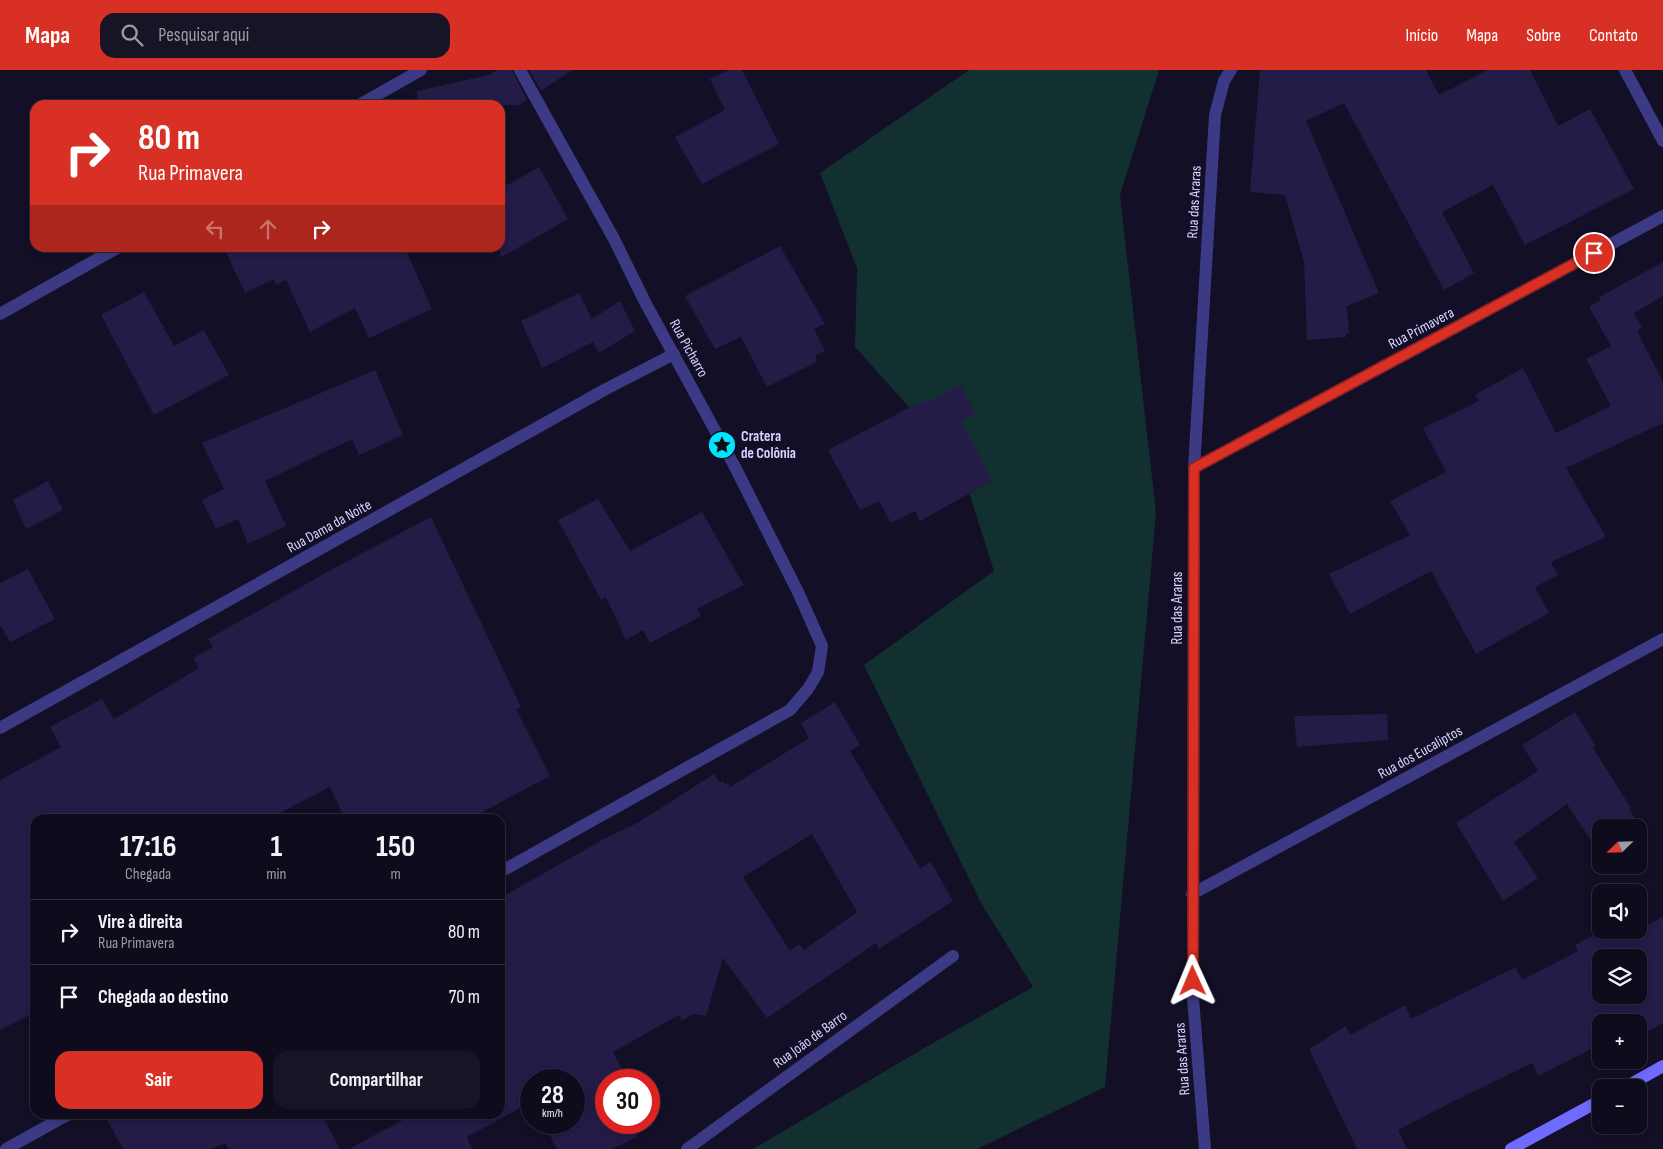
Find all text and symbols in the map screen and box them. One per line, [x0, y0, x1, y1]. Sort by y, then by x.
search box [100, 13, 450, 58]
text: Mapa [25, 21, 70, 50]
icon: search [118, 21, 146, 49]
text: Pesquisar aqui [158, 24, 249, 47]
text: Início [1406, 25, 1438, 46]
text: Mapa [1466, 25, 1498, 46]
text: Sobre [1526, 25, 1561, 46]
text: Contato [1589, 25, 1638, 46]
text: 80 m [138, 117, 200, 160]
icon: right [55, 120, 120, 185]
text: Rua Primavera [138, 160, 243, 187]
street label: Rua das Araras [1183, 165, 1206, 239]
icon: left [201, 215, 229, 243]
icon: ahead [254, 215, 282, 243]
icon: right [307, 215, 335, 243]
pin [1573, 232, 1615, 274]
icon: arrive [1580, 239, 1608, 267]
street label: Rua Primavera [1385, 303, 1458, 354]
street label: Rua Picharro [665, 316, 712, 381]
place label: Cratera de Colônia [741, 427, 796, 463]
place icon: Cratera de Colônia [707, 430, 737, 460]
street label: Rua Dama da Noite [284, 495, 375, 557]
street label: Rua das Araras [1168, 572, 1187, 644]
street label: Rua dos Eucaliptos [1375, 721, 1466, 783]
north arrow [1592, 819, 1648, 874]
map controls [1592, 819, 1647, 1134]
text: 17:16 [120, 829, 177, 865]
text: 1 [271, 829, 282, 865]
text: 150 [376, 829, 415, 865]
text: Chegada [125, 865, 171, 884]
text: min [266, 865, 286, 884]
text: m [391, 865, 401, 884]
button: sound [1592, 884, 1647, 939]
text: Vire à direita [98, 911, 182, 934]
icon: right [55, 918, 83, 946]
text: 80 m [448, 921, 480, 944]
text: Rua Primavera [98, 934, 174, 953]
button: layers [1592, 949, 1647, 1004]
position arrow [1166, 954, 1218, 1006]
icon: arrive [55, 983, 83, 1011]
text: Chegada ao destino [98, 986, 228, 1009]
text: 70 m [449, 986, 480, 1009]
street label: Rua João de Barro [770, 1006, 851, 1073]
button: + [1592, 1014, 1647, 1069]
street label: Rua das Araras [1170, 1022, 1195, 1096]
button: Sair [55, 1051, 263, 1109]
button: Compartilhar [273, 1051, 480, 1109]
speed limit sign: 30 [595, 1069, 660, 1134]
button: − [1592, 1079, 1647, 1134]
text: 28 [541, 1080, 564, 1111]
text: km/h [542, 1106, 563, 1121]

